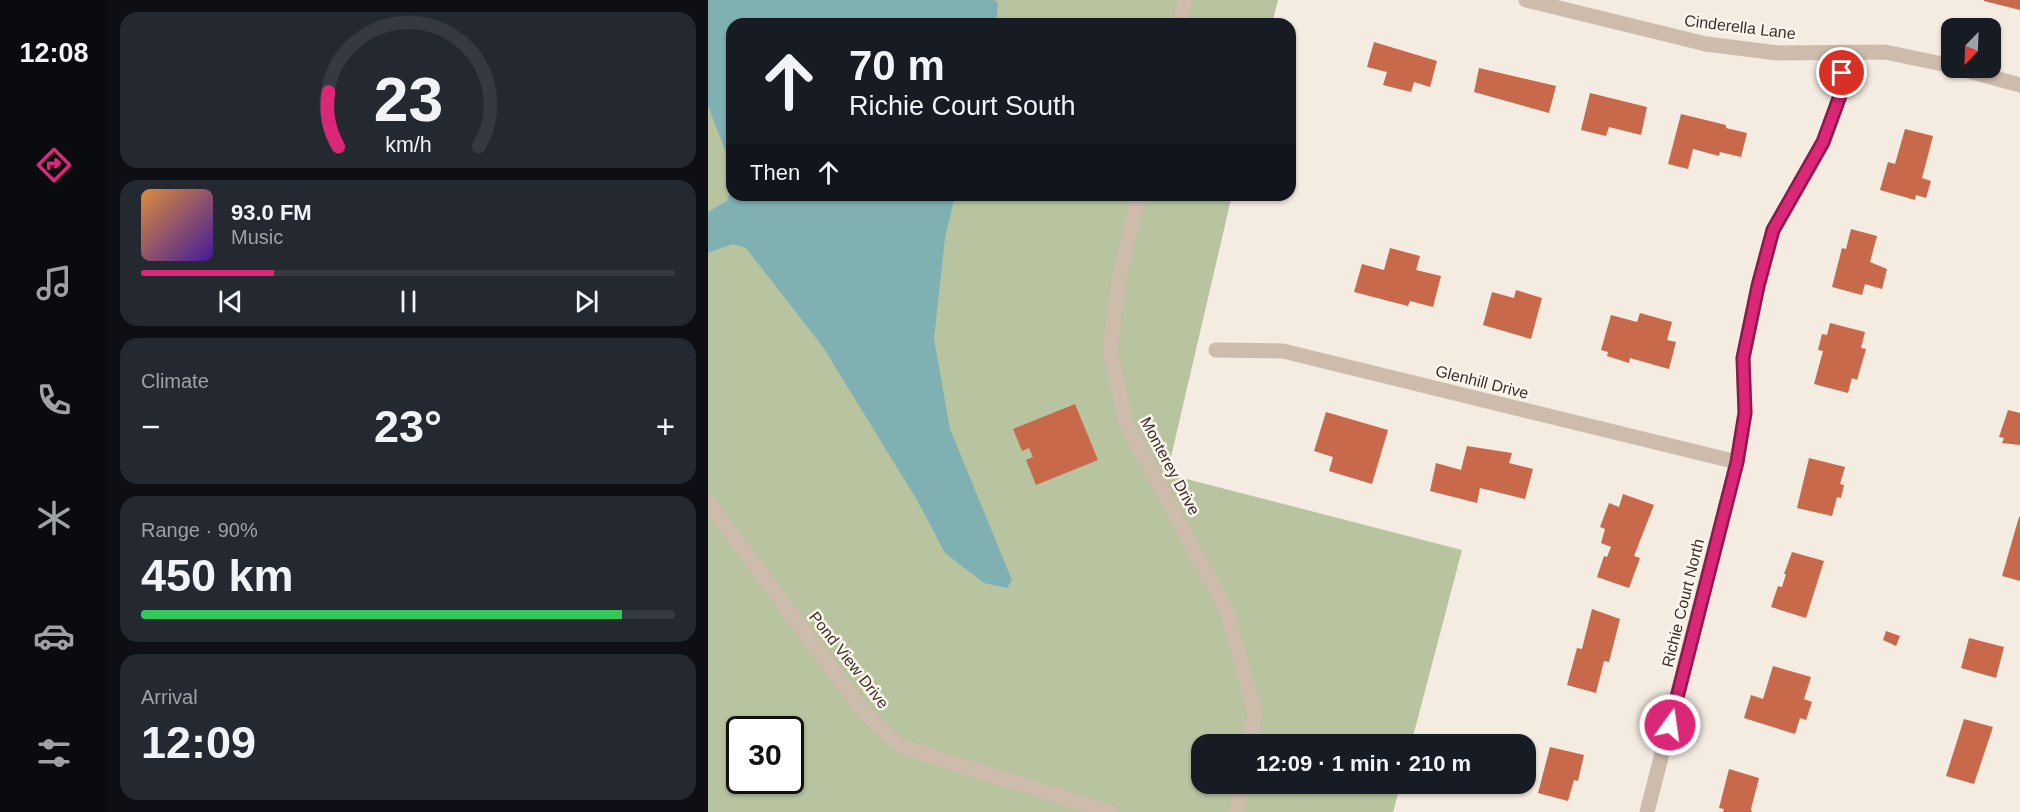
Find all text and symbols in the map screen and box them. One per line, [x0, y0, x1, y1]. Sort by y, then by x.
street label: Cinderella Lane [1683, 12, 1797, 42]
north arrow [1941, 18, 2001, 78]
map controls [1941, 18, 2001, 78]
text: 12:08 [19, 38, 89, 68]
icon: ahead [750, 42, 828, 120]
text: 70 m [849, 42, 945, 89]
pin [1816, 47, 1867, 98]
icon: arrive [1825, 56, 1858, 89]
text: 23 [373, 65, 443, 134]
text: Richie Court South [849, 91, 1076, 121]
text: km/h [385, 133, 431, 157]
icon: directions [33, 144, 75, 186]
icon: ahead [812, 156, 845, 189]
text: Then [750, 160, 800, 185]
text: 93.0 FM [231, 200, 312, 225]
text: Music [231, 226, 283, 248]
icon: music [33, 262, 75, 304]
icon: previous [214, 285, 247, 318]
icon: pause [392, 285, 425, 318]
icon: next [570, 285, 603, 318]
street label: Glenhill Drive [1434, 362, 1530, 402]
text: Climate [141, 370, 209, 392]
icon: phone [33, 379, 75, 421]
text: 23° [374, 401, 442, 452]
text: − [141, 408, 160, 445]
text: + [656, 408, 675, 445]
street label: Monterey Drive [1137, 414, 1203, 518]
icon: climate [33, 497, 75, 539]
text: Range · 90% [141, 519, 258, 541]
street label: Richie Court North [1659, 537, 1707, 669]
text: 450 km [141, 550, 294, 601]
street label: Pond View Drive [806, 608, 892, 712]
icon: car [33, 615, 75, 657]
text: Arrival [141, 686, 198, 708]
position arrow [1638, 693, 1702, 757]
speed limit sign: 30 [726, 716, 804, 794]
text: 12:09 [141, 717, 256, 768]
icon: filters [33, 732, 75, 774]
text: 12:09 · 1 min · 210 m [1256, 751, 1471, 776]

